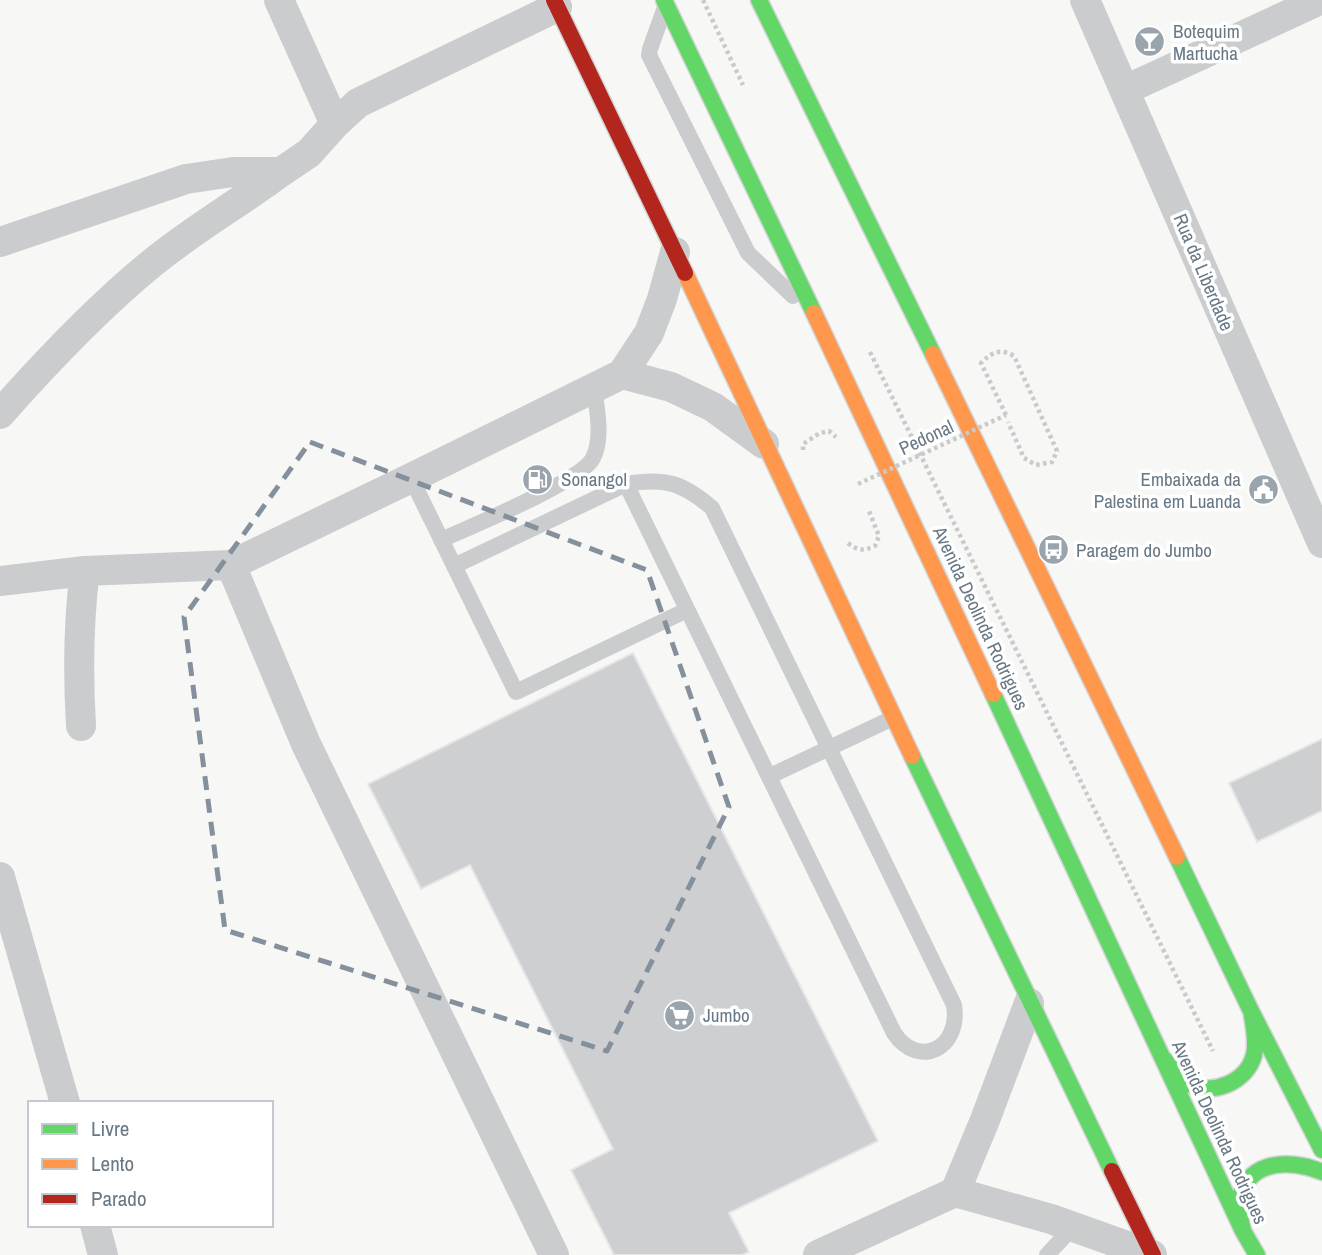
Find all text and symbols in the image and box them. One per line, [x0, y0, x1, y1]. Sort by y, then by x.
place label: Botequim Martucha [1173, 18, 1240, 66]
bar icon: Botequim Martucha [1133, 25, 1167, 59]
street label: Rua da Liberdade [1168, 210, 1240, 334]
street label: Pedonal [895, 413, 957, 461]
fuel station icon: Sonangol [521, 462, 555, 496]
place label: Sonangol [561, 466, 627, 492]
place label: Embaixada da Palestina em Luanda [1094, 466, 1241, 514]
public building icon: Embaixada da Palestina em Luanda [1247, 473, 1281, 507]
street label: Avenida Deolinda Rodrigues [927, 521, 1035, 714]
bus stop icon: Paragem do Jumbo [1036, 533, 1070, 567]
place label: Paragem do Jumbo [1076, 537, 1212, 563]
supermarket icon: Jumbo [663, 998, 697, 1032]
place label: Jumbo [703, 1002, 750, 1028]
street label: Avenida Deolinda Rodrigues [1166, 1035, 1274, 1228]
legend [28, 1101, 273, 1227]
text: Livre [91, 1114, 129, 1143]
text: Lento [91, 1149, 134, 1178]
text: Parado [91, 1184, 147, 1213]

